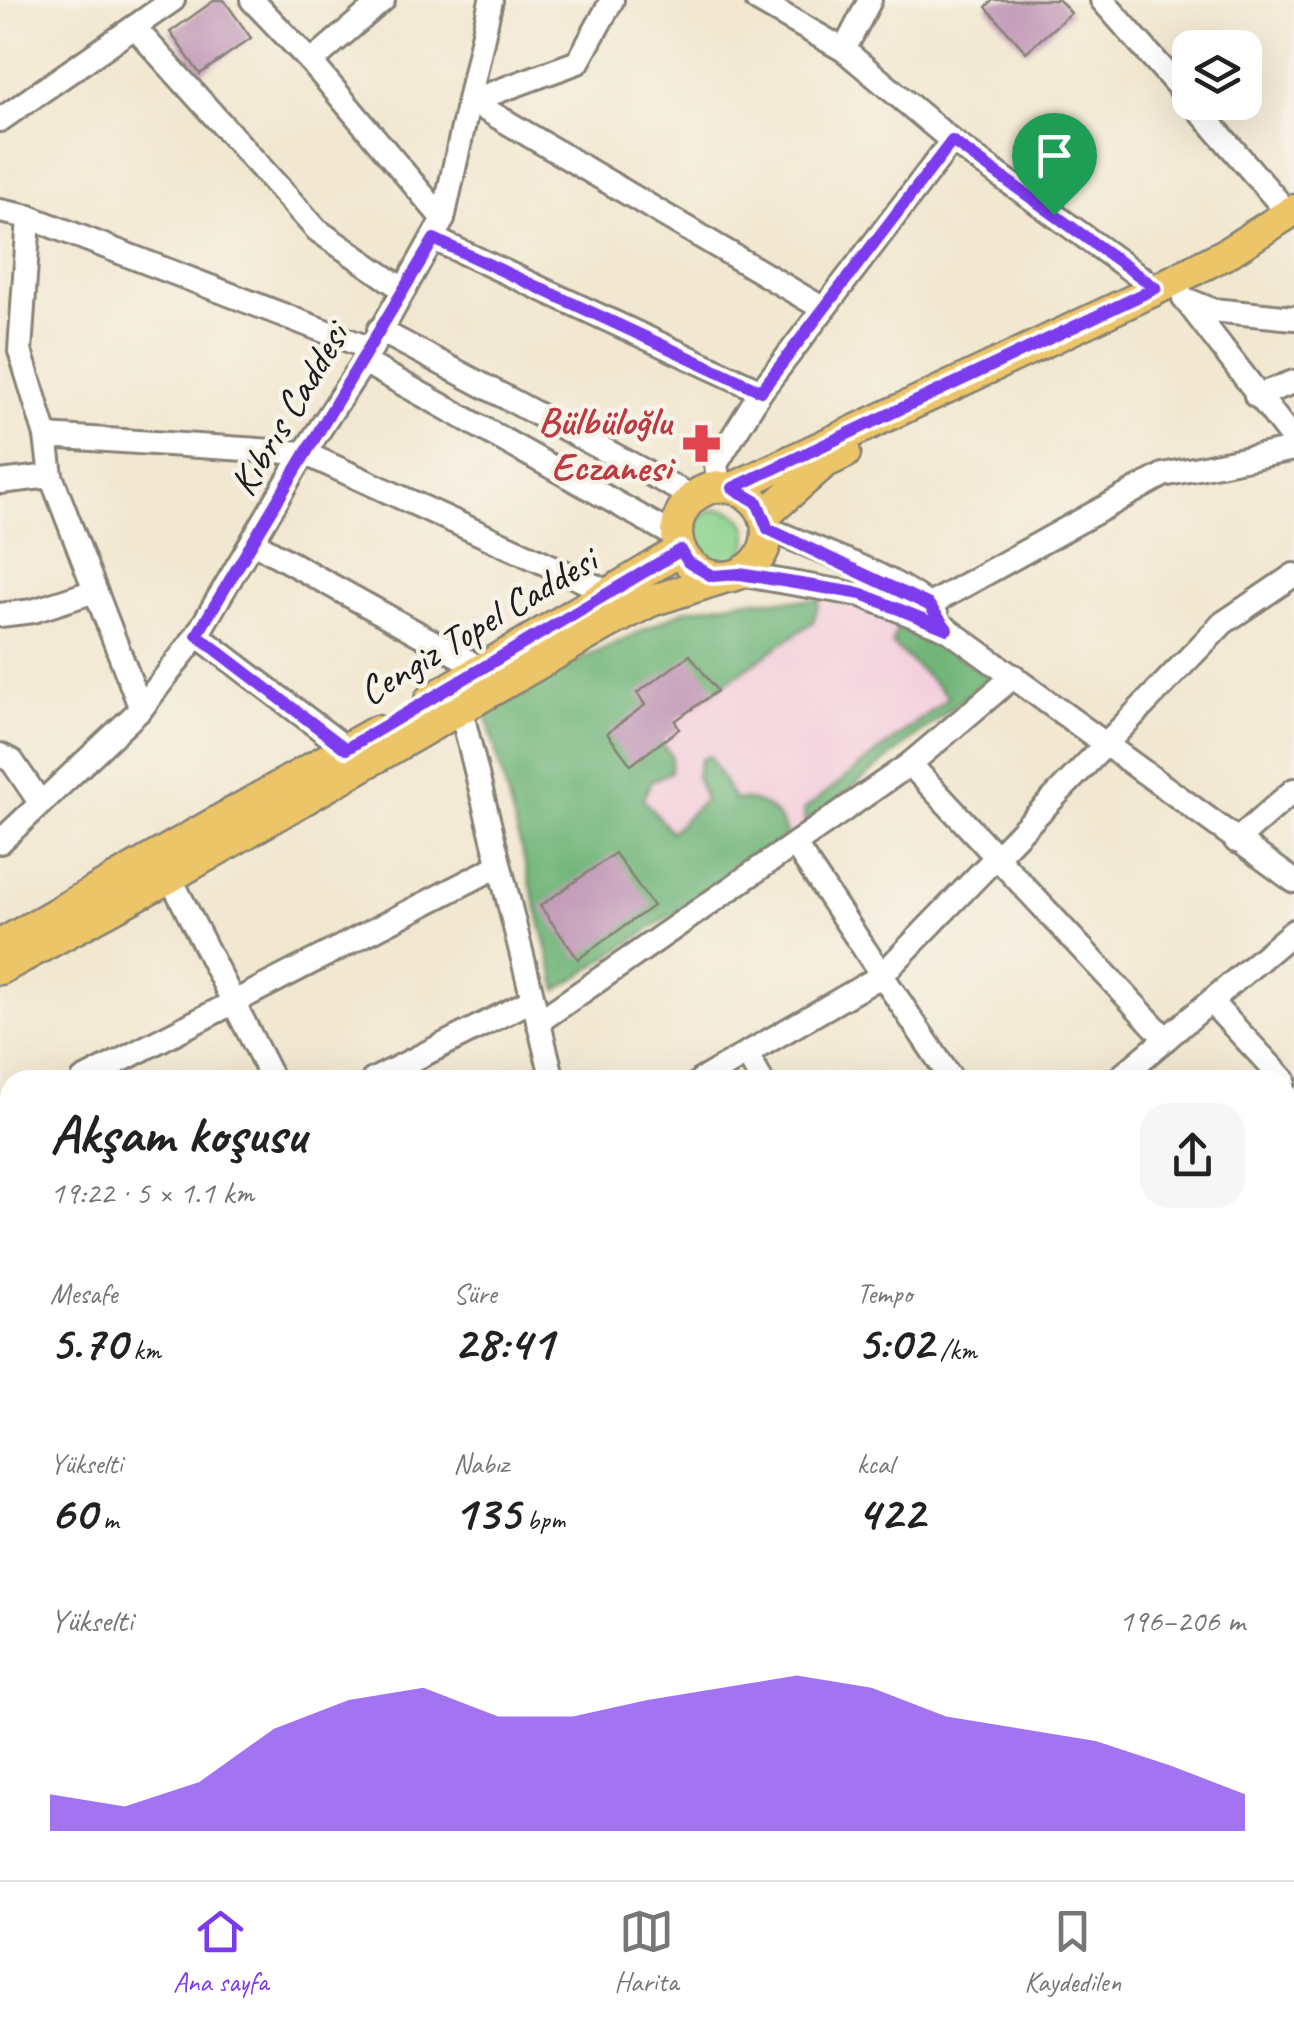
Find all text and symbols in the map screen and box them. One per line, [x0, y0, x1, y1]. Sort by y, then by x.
map controls [1172, 30, 1262, 120]
button: layers [1172, 30, 1262, 120]
pin [1012, 113, 1097, 216]
icon: arrive [1027, 128, 1082, 183]
street label: Kıbrıs Caddesi [218, 311, 362, 505]
place label: Bülbüloğlu Eczanesi [538, 396, 676, 492]
pharmacy icon: Bülbüloğlu Eczanesi [680, 422, 722, 464]
street label: Cengiz Topel Caddesi [350, 533, 609, 716]
text: Akşam koşusu [50, 1099, 306, 1169]
button: share [1140, 1103, 1245, 1208]
text: 19:22 · 5 × 1.1 km [50, 1172, 254, 1213]
text: Mesafe [50, 1276, 117, 1311]
text: Süre [453, 1276, 496, 1311]
text: Tempo [857, 1276, 912, 1311]
text: 5.70 [50, 1311, 126, 1374]
text: 28:41 [453, 1311, 553, 1374]
text: 5:02 [857, 1311, 933, 1374]
text: km [126, 1332, 161, 1367]
text: /km [933, 1332, 977, 1367]
text: Yükselti [50, 1446, 123, 1481]
text: Nabız [453, 1446, 509, 1481]
text: kcal [857, 1446, 894, 1481]
text: 60 [50, 1481, 96, 1544]
text: 135 [453, 1481, 520, 1544]
text: 422 [857, 1481, 924, 1544]
text: m [96, 1502, 119, 1537]
text: bpm [520, 1502, 565, 1537]
text: Yükselti [50, 1600, 133, 1641]
text: 196–206 m [1119, 1600, 1245, 1641]
tab: Ana sayfa [173, 1904, 268, 1999]
tab: Harita [614, 1904, 678, 1999]
tab: Kaydedilen [1024, 1904, 1121, 1999]

